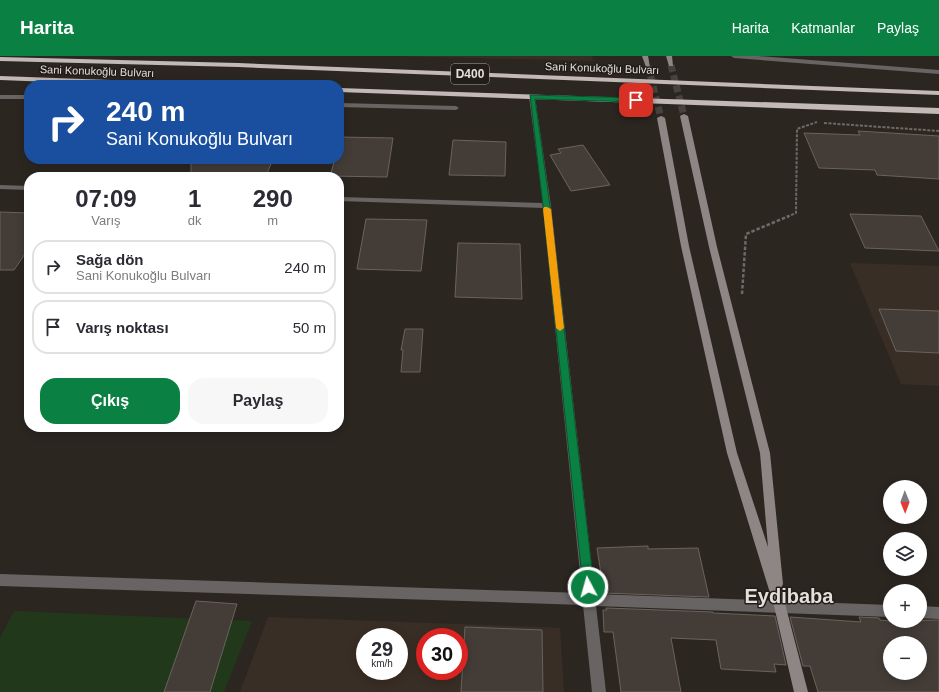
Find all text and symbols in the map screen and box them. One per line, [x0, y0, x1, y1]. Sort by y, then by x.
text: Harita [20, 17, 74, 38]
text: Harita [732, 20, 769, 36]
text: Katmanlar [791, 20, 855, 36]
text: Paylaş [877, 20, 919, 36]
street label: Sani Konukoğlu Bulvarı [545, 60, 659, 76]
street label: Sani Konukoğlu Bulvarı [40, 63, 154, 79]
road number: D400 [451, 64, 489, 84]
pin [619, 83, 653, 117]
icon: arrive [625, 89, 647, 111]
icon: right [40, 96, 92, 148]
text: 240 m [106, 96, 185, 127]
text: Sani Konukoğlu Bulvarı [106, 129, 293, 149]
text: 07:09 [75, 185, 137, 212]
text: 1 [188, 185, 201, 212]
text: 290 [253, 185, 293, 212]
text: Varış [91, 213, 121, 228]
text: dk [188, 213, 202, 228]
text: m [267, 213, 278, 228]
text: Sağa dön [76, 251, 144, 268]
icon: right [42, 256, 64, 278]
text: 240 m [284, 259, 326, 276]
text: Sani Konukoğlu Bulvarı [76, 268, 211, 283]
icon: arrive [42, 316, 64, 338]
text: Varış noktası [76, 319, 169, 336]
text: 50 m [293, 319, 326, 336]
button: Çıkış [40, 378, 180, 424]
button: Paylaş [188, 378, 328, 424]
north arrow [883, 480, 927, 524]
map controls [883, 480, 927, 680]
button: layers [883, 532, 927, 576]
position arrow [567, 566, 609, 608]
button: + [883, 584, 927, 628]
district label: Eydibaba [745, 585, 834, 607]
speed limit sign: 30 [416, 628, 468, 680]
button: − [883, 636, 927, 680]
text: 29 [371, 638, 393, 660]
text: km/h [371, 658, 393, 669]

